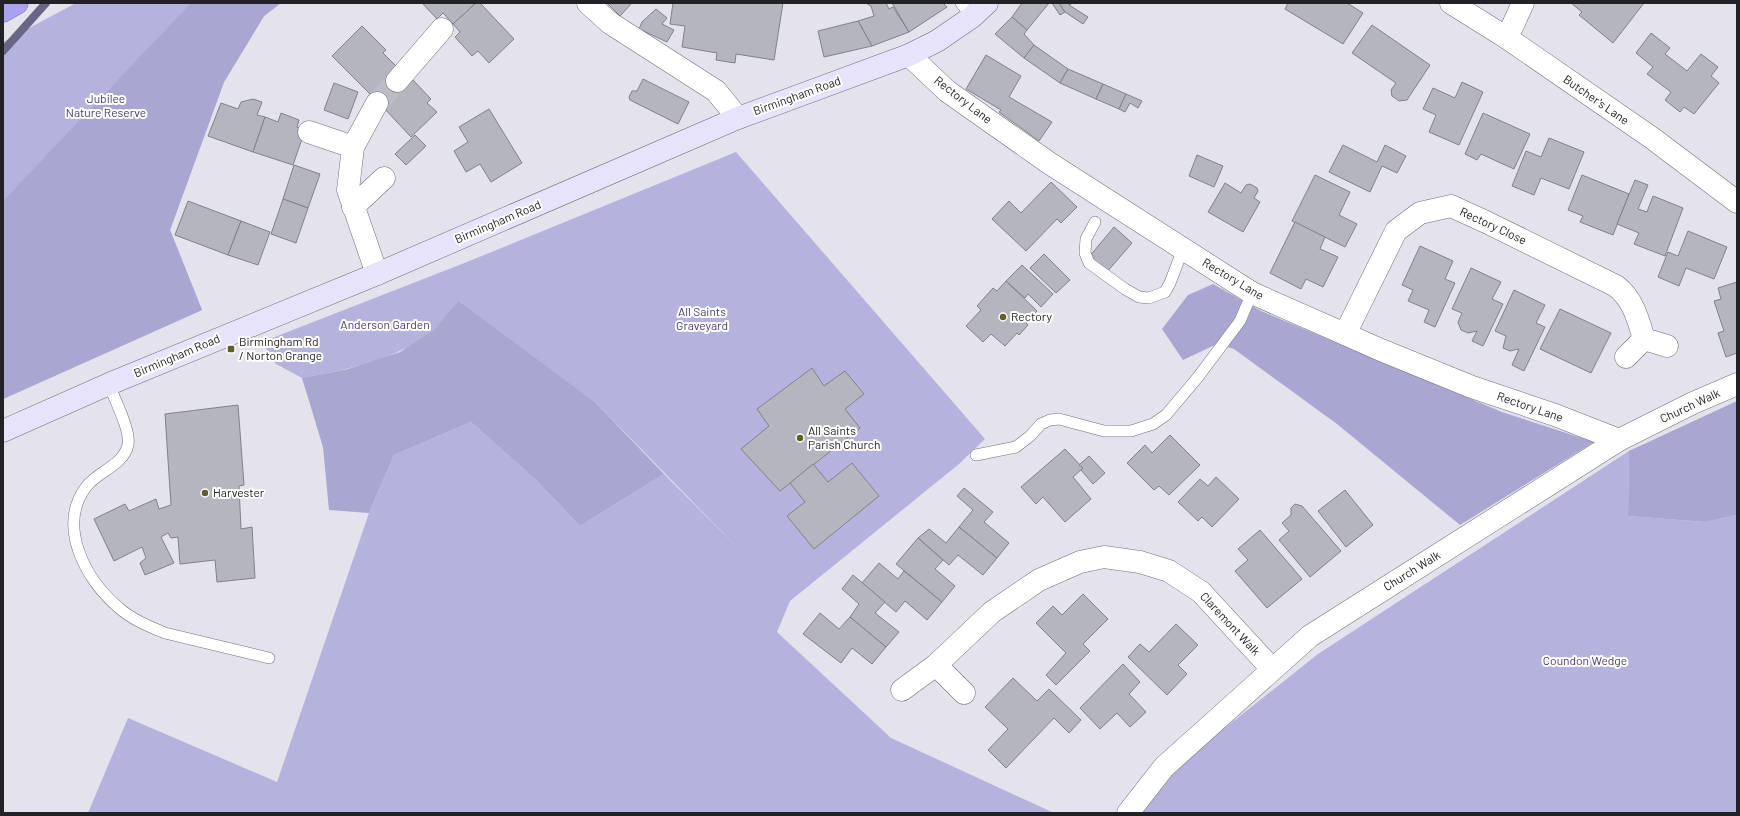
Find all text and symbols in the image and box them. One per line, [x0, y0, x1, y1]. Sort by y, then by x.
street label: Butcher's Lane [1561, 71, 1632, 127]
street label: Rectory Lane [932, 72, 995, 126]
street label: Birmingham Road [751, 73, 842, 117]
park label: Jubilee Nature Reserve [66, 91, 146, 119]
street label: Birmingham Road [452, 197, 543, 246]
street label: Rectory Close [1458, 204, 1529, 247]
street label: Rectory Lane [1200, 254, 1267, 302]
park label: All Saints Graveyard [676, 304, 728, 332]
place label: Rectory [1011, 309, 1052, 323]
marker: Rectory [998, 312, 1008, 322]
park label: Anderson Garden [340, 317, 430, 331]
street label: Birmingham Road [131, 331, 222, 380]
place label: Birmingham Rd / Norton Grange [239, 334, 322, 362]
marker: Birmingham Rd / Norton Grange [226, 344, 236, 354]
street label: Church Walk [1657, 385, 1722, 425]
street label: Rectory Lane [1495, 388, 1565, 424]
place label: All Saints Parish Church [808, 423, 880, 451]
marker: All Saints Parish Church [795, 433, 805, 443]
place label: Harvester [213, 485, 265, 499]
marker: Harvester [200, 488, 210, 498]
street label: Church Walk [1380, 547, 1443, 593]
street label: Claremont Walk [1198, 589, 1264, 658]
park label: Coundon Wedge [1543, 653, 1627, 667]

